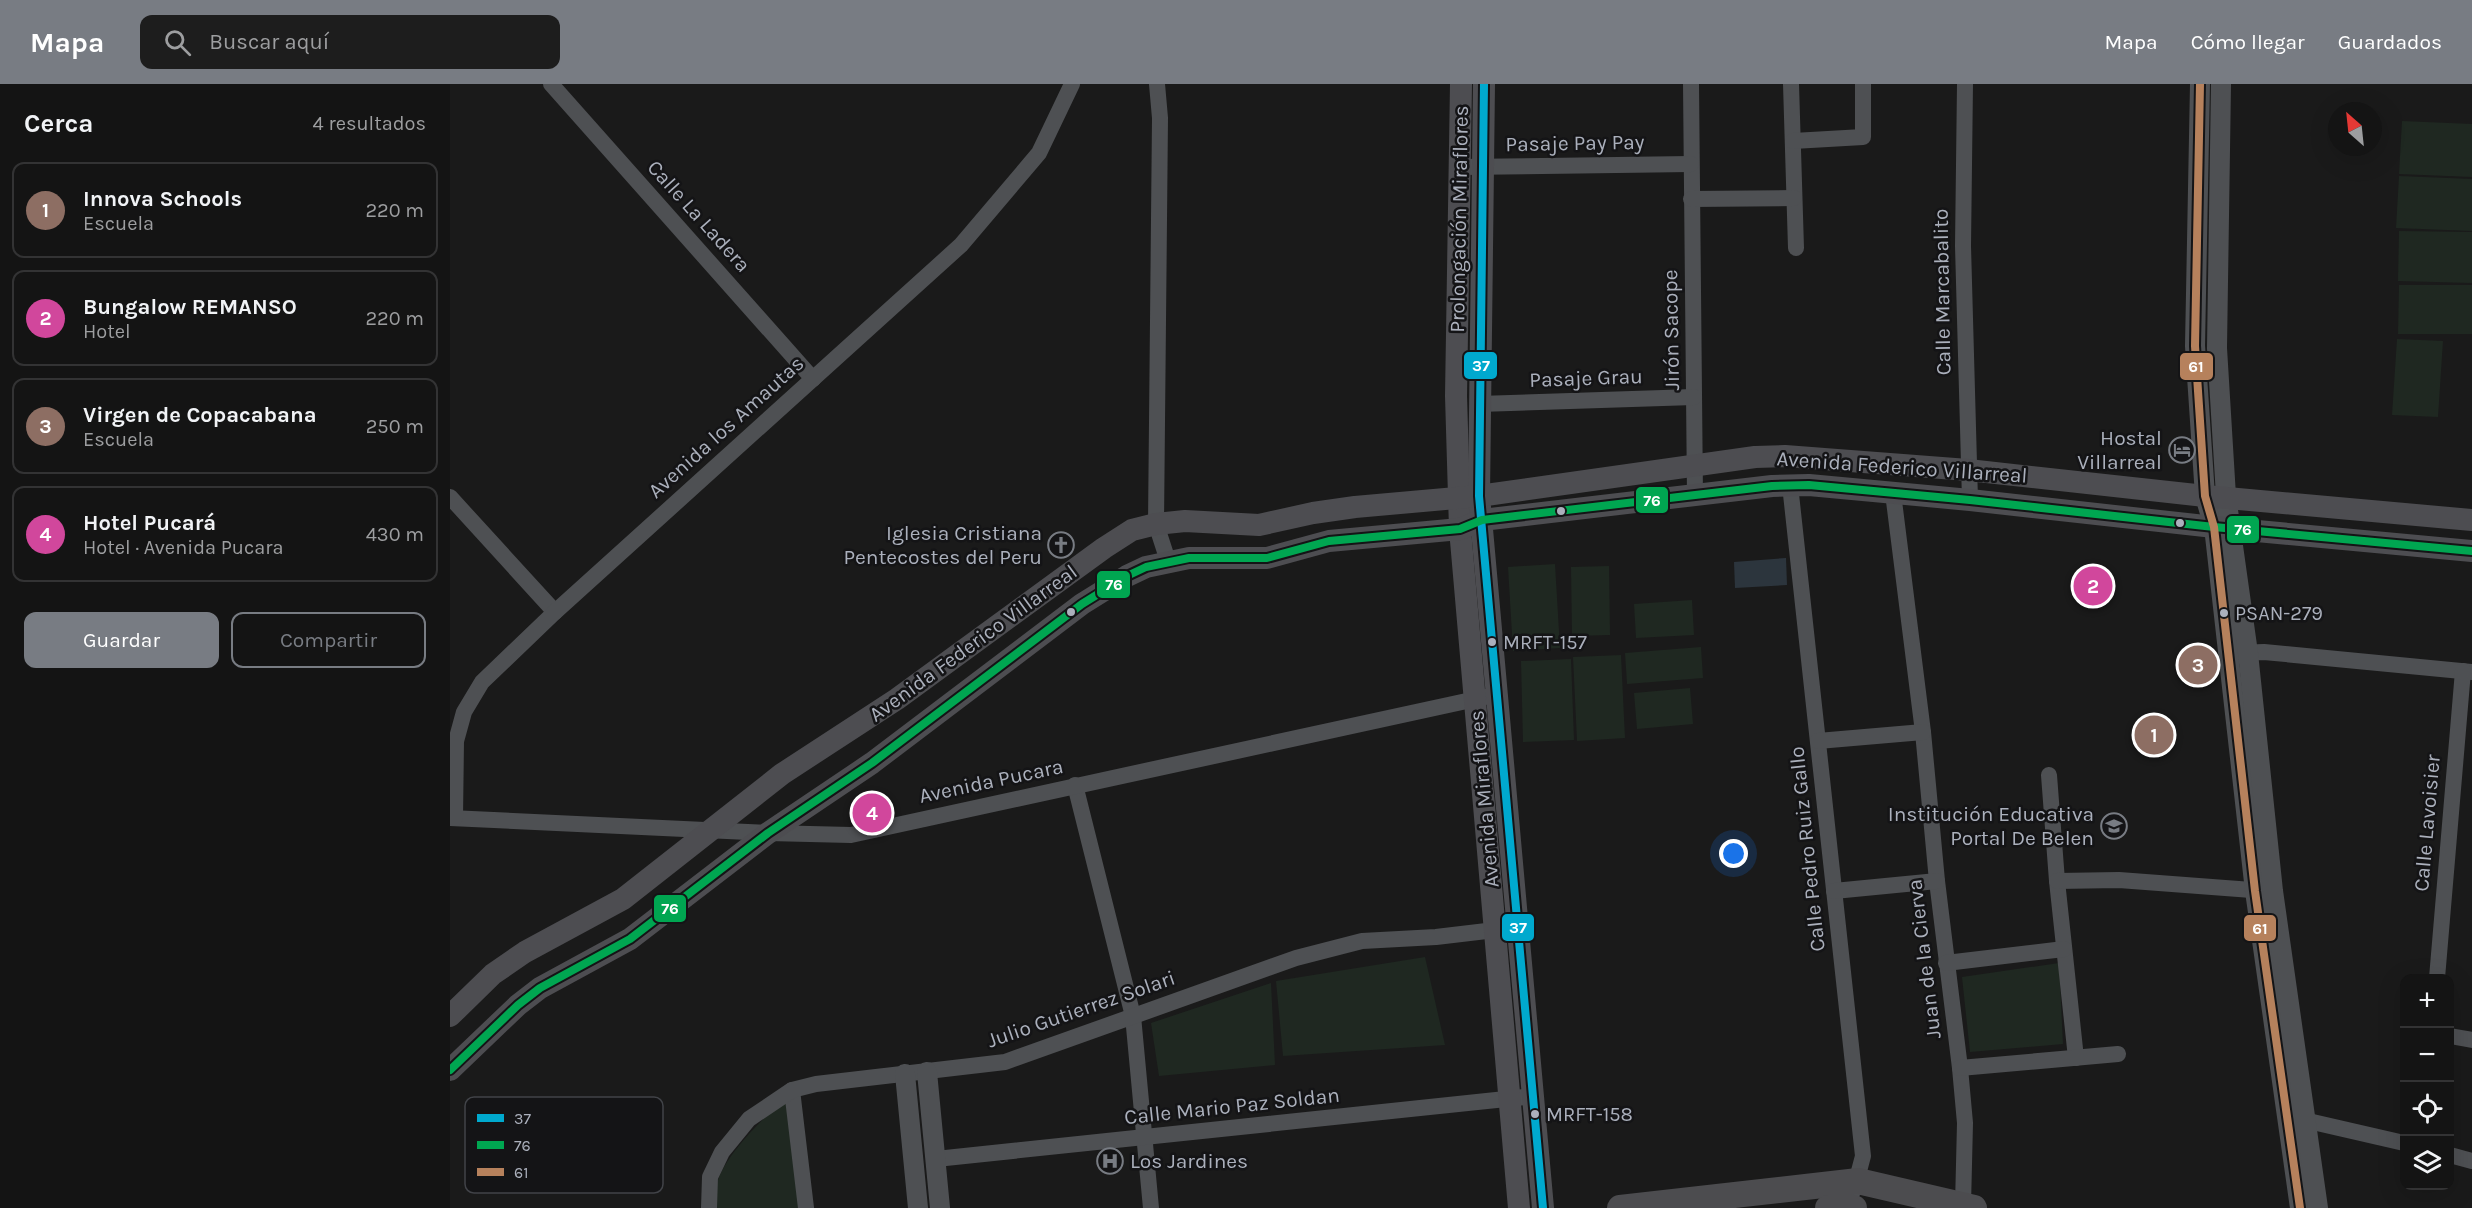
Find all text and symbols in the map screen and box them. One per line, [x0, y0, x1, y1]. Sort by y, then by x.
search box [140, 15, 560, 69]
text: Mapa [30, 26, 104, 59]
icon: search [161, 26, 194, 59]
text: Buscar aquí [209, 29, 329, 55]
text: Mapa [2104, 30, 2158, 54]
text: Cómo llegar [2191, 30, 2305, 54]
text: Guardados [2338, 30, 2442, 54]
north arrow [2328, 102, 2382, 156]
street label: Prolongación Miraflores [1445, 105, 1473, 333]
text: Cerca [24, 108, 93, 139]
text: 4 resultados [313, 112, 426, 135]
street label: Pasaje Pay Pay [1505, 130, 1645, 156]
street label: Calle La Ladera [643, 155, 755, 277]
text: Innova Schools [83, 186, 242, 212]
text: 1 [42, 199, 49, 222]
text: 220 m [365, 199, 424, 222]
street label: Calle Marcabalito [1929, 208, 1955, 376]
text: Escuela [83, 212, 154, 235]
street label: Jirón Sacope [1658, 269, 1684, 391]
text: Bungalow REMANSO [83, 294, 297, 320]
text: 2 [39, 307, 52, 330]
text: 220 m [365, 307, 424, 330]
text: Hotel [83, 320, 131, 343]
street label: Avenida los Amautas [643, 351, 809, 503]
line badge: 37 [1463, 351, 1498, 380]
line badge: 61 [2179, 352, 2214, 381]
text: 37 [1472, 356, 1490, 375]
text: 61 [2188, 357, 2204, 376]
street label: Pasaje Grau [1529, 364, 1643, 392]
text: Virgen de Copacabana [83, 402, 317, 428]
text: 3 [39, 415, 52, 438]
text: 250 m [366, 415, 424, 438]
place label: Hostal Villarreal [2077, 426, 2162, 474]
text: Escuela [83, 428, 154, 451]
hotel icon: Hostal Villarreal [2167, 435, 2197, 465]
street label: Avenida Federico Villarreal [1776, 446, 2028, 488]
line badge: 76 [1635, 486, 1669, 514]
text: 76 [1643, 491, 1661, 510]
unlabelled marker [1555, 505, 1567, 517]
text: Hotel Pucará [83, 510, 216, 536]
line badge: 76 [2226, 515, 2260, 544]
unlabelled marker [2174, 517, 2186, 529]
text: 76 [2234, 520, 2252, 539]
place label: Iglesia Cristiana Pentecostes del Peru [843, 521, 1042, 569]
text: 4 [40, 523, 51, 546]
text: 430 m [366, 523, 424, 546]
church icon: Iglesia Cristiana Pentecostes del Peru [1046, 530, 1076, 560]
text: Hotel · Avenida Pucara [83, 536, 284, 559]
street label: Avenida Federico Villarreal [864, 559, 1082, 727]
pin: 2 [2074, 564, 2112, 608]
line badge: 76 [1096, 570, 1131, 599]
text: 76 [1105, 575, 1123, 594]
place label: PSAN-279 [2235, 602, 2323, 625]
unlabelled marker [1065, 606, 1077, 618]
marker: PSAN-279 [2218, 607, 2230, 619]
button: Guardar [24, 612, 219, 668]
button: Compartir [231, 612, 426, 668]
place label: MRFT-157 [1503, 631, 1588, 654]
marker: MRFT-157 [1486, 636, 1498, 648]
pin: 3 [2178, 642, 2218, 688]
street label: Avenida Miraflores [1464, 709, 1504, 889]
pin: 1 [2134, 712, 2174, 758]
street label: Calle Pedro Ruiz Gallo [1784, 745, 1830, 953]
street label: Calle Lavoisier [2409, 753, 2445, 892]
street label: Avenida Pucara [917, 754, 1065, 808]
pin: 4 [852, 790, 892, 836]
place label: Institución Educativa Portal De Belen [1888, 802, 2094, 850]
school or university icon: Institución Educativa Portal De Belen [2099, 811, 2129, 841]
your location [1719, 839, 1748, 868]
street label: Juan de la Cierva [1902, 878, 1946, 1040]
line badge: 76 [653, 894, 687, 923]
text: 76 [661, 899, 679, 918]
line badge: 37 [1501, 913, 1535, 942]
line badge: 61 [2243, 914, 2277, 942]
text: 37 [1509, 918, 1527, 937]
text: 61 [2252, 919, 2268, 938]
street label: Julio Gutierrez Solari [984, 966, 1178, 1052]
map controls [2400, 974, 2454, 1190]
button: + [2400, 974, 2454, 1028]
button: − [2400, 1028, 2454, 1082]
button: locate [2400, 1082, 2454, 1136]
street label: Calle Mario Paz Soldan [1123, 1083, 1341, 1129]
legend [465, 1097, 663, 1193]
place label: MRFT-158 [1546, 1103, 1633, 1126]
marker: MRFT-158 [1529, 1108, 1541, 1120]
text: 37 [514, 1109, 531, 1128]
text: 76 [514, 1136, 531, 1155]
button: layers [2400, 1136, 2454, 1190]
hospital icon: Los Jardines [1095, 1146, 1125, 1176]
place label: Los Jardines [1130, 1149, 1248, 1173]
text: 61 [514, 1163, 528, 1182]

